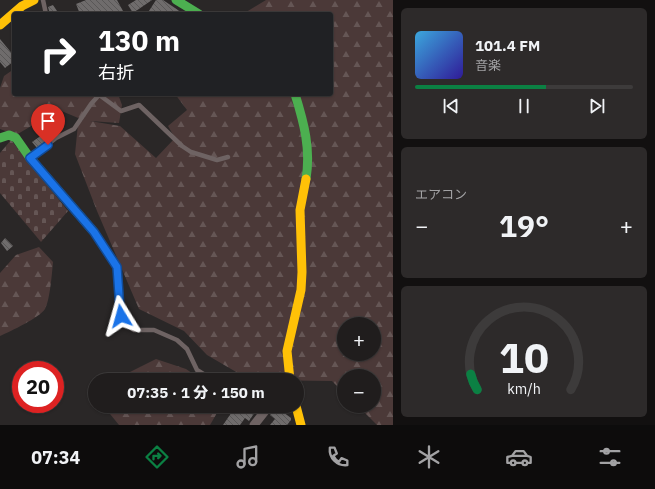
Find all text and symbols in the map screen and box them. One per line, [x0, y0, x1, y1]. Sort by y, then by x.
text: 130 m [98, 22, 180, 59]
icon: right [32, 28, 84, 80]
text: 101.4 FM [475, 36, 540, 55]
text: 音楽 [475, 57, 501, 74]
text: 右折 [98, 61, 134, 84]
icon: previous [440, 95, 462, 117]
icon: pause [513, 95, 535, 117]
icon: next [586, 95, 608, 117]
pin [31, 104, 65, 145]
icon: arrive [37, 110, 59, 132]
text: エアコン [415, 186, 467, 203]
text: 19° [499, 206, 549, 245]
text: − [415, 211, 428, 240]
text: + [620, 211, 633, 240]
position arrow [100, 295, 142, 337]
map controls [337, 317, 381, 413]
button: + [337, 317, 381, 361]
text: 10 [499, 329, 549, 383]
speed limit sign: 20 [12, 361, 64, 413]
button: − [337, 369, 381, 413]
text: km/h [507, 378, 541, 397]
text: 07:35 · 1 分 · 150 m [127, 383, 265, 402]
icon: directions [143, 443, 171, 471]
icon: music [234, 443, 262, 471]
icon: phone [324, 443, 352, 471]
icon: climate [415, 443, 443, 471]
icon: car [505, 443, 533, 471]
icon: filters [596, 443, 624, 471]
text: 07:34 [31, 446, 80, 469]

